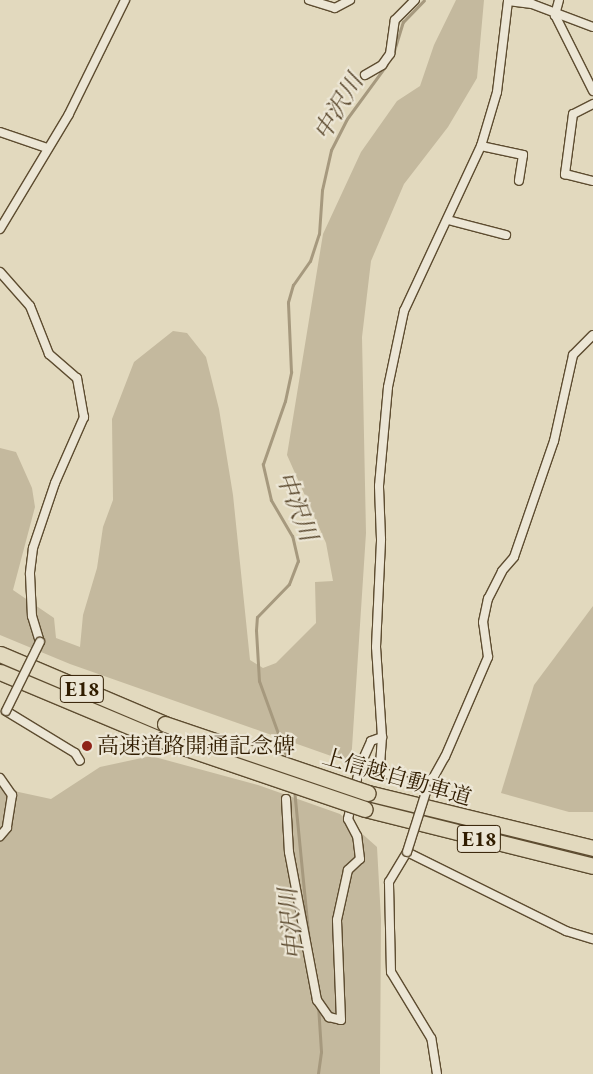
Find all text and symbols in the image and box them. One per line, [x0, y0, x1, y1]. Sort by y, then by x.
water label: 中沢川 [307, 69, 369, 145]
water label: 中沢川 [271, 467, 323, 545]
road number: E18 [59, 671, 104, 708]
place label: 高速道路開通記念碑 [97, 733, 295, 759]
marker: 高速道路開通記念碑 [81, 740, 93, 752]
street label: 上信越自動車道 [319, 743, 475, 811]
road number: E18 [456, 821, 502, 858]
water label: 中沢川 [273, 887, 309, 961]

